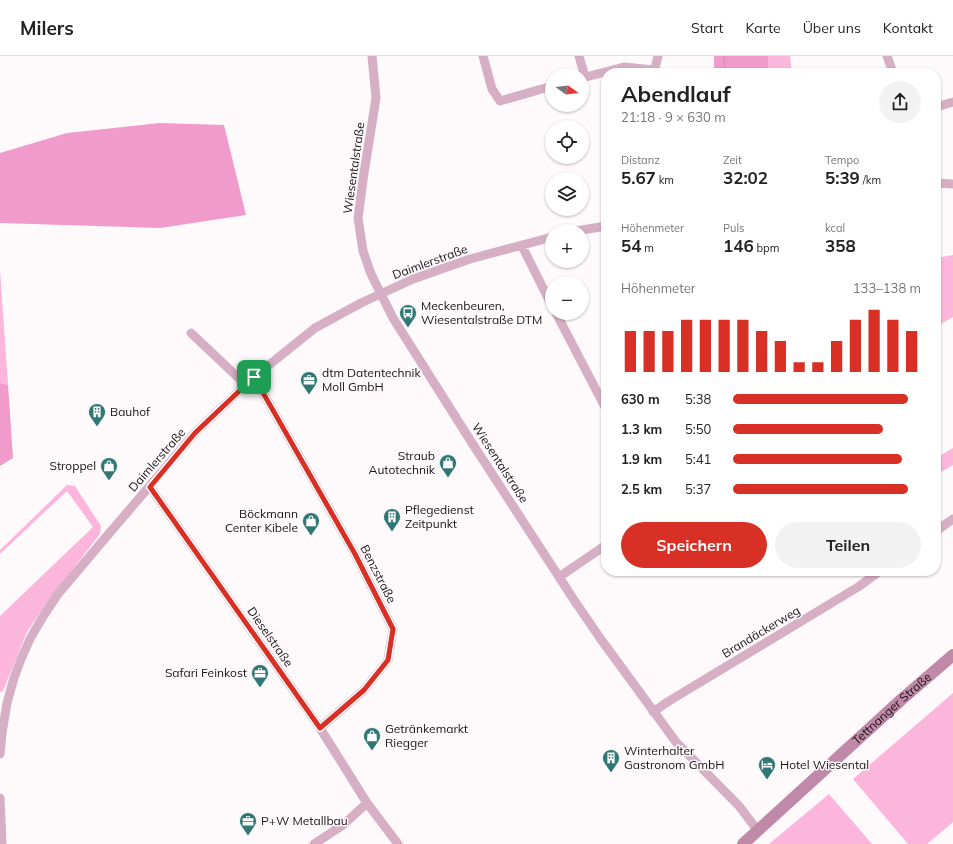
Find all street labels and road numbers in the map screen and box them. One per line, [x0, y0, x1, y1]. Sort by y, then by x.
street label: Wiesentalstraße [340, 121, 367, 215]
street label: Daimlerstraße [390, 241, 469, 282]
street label: Wiesentalstraße [469, 420, 532, 505]
street label: Daimlerstraße [125, 425, 188, 494]
street label: Benzstraße [357, 542, 400, 606]
street label: Brandäckerweg [719, 602, 802, 661]
street label: Dieselstraße [244, 604, 296, 669]
street label: Tettnanger Straße [849, 669, 934, 748]

